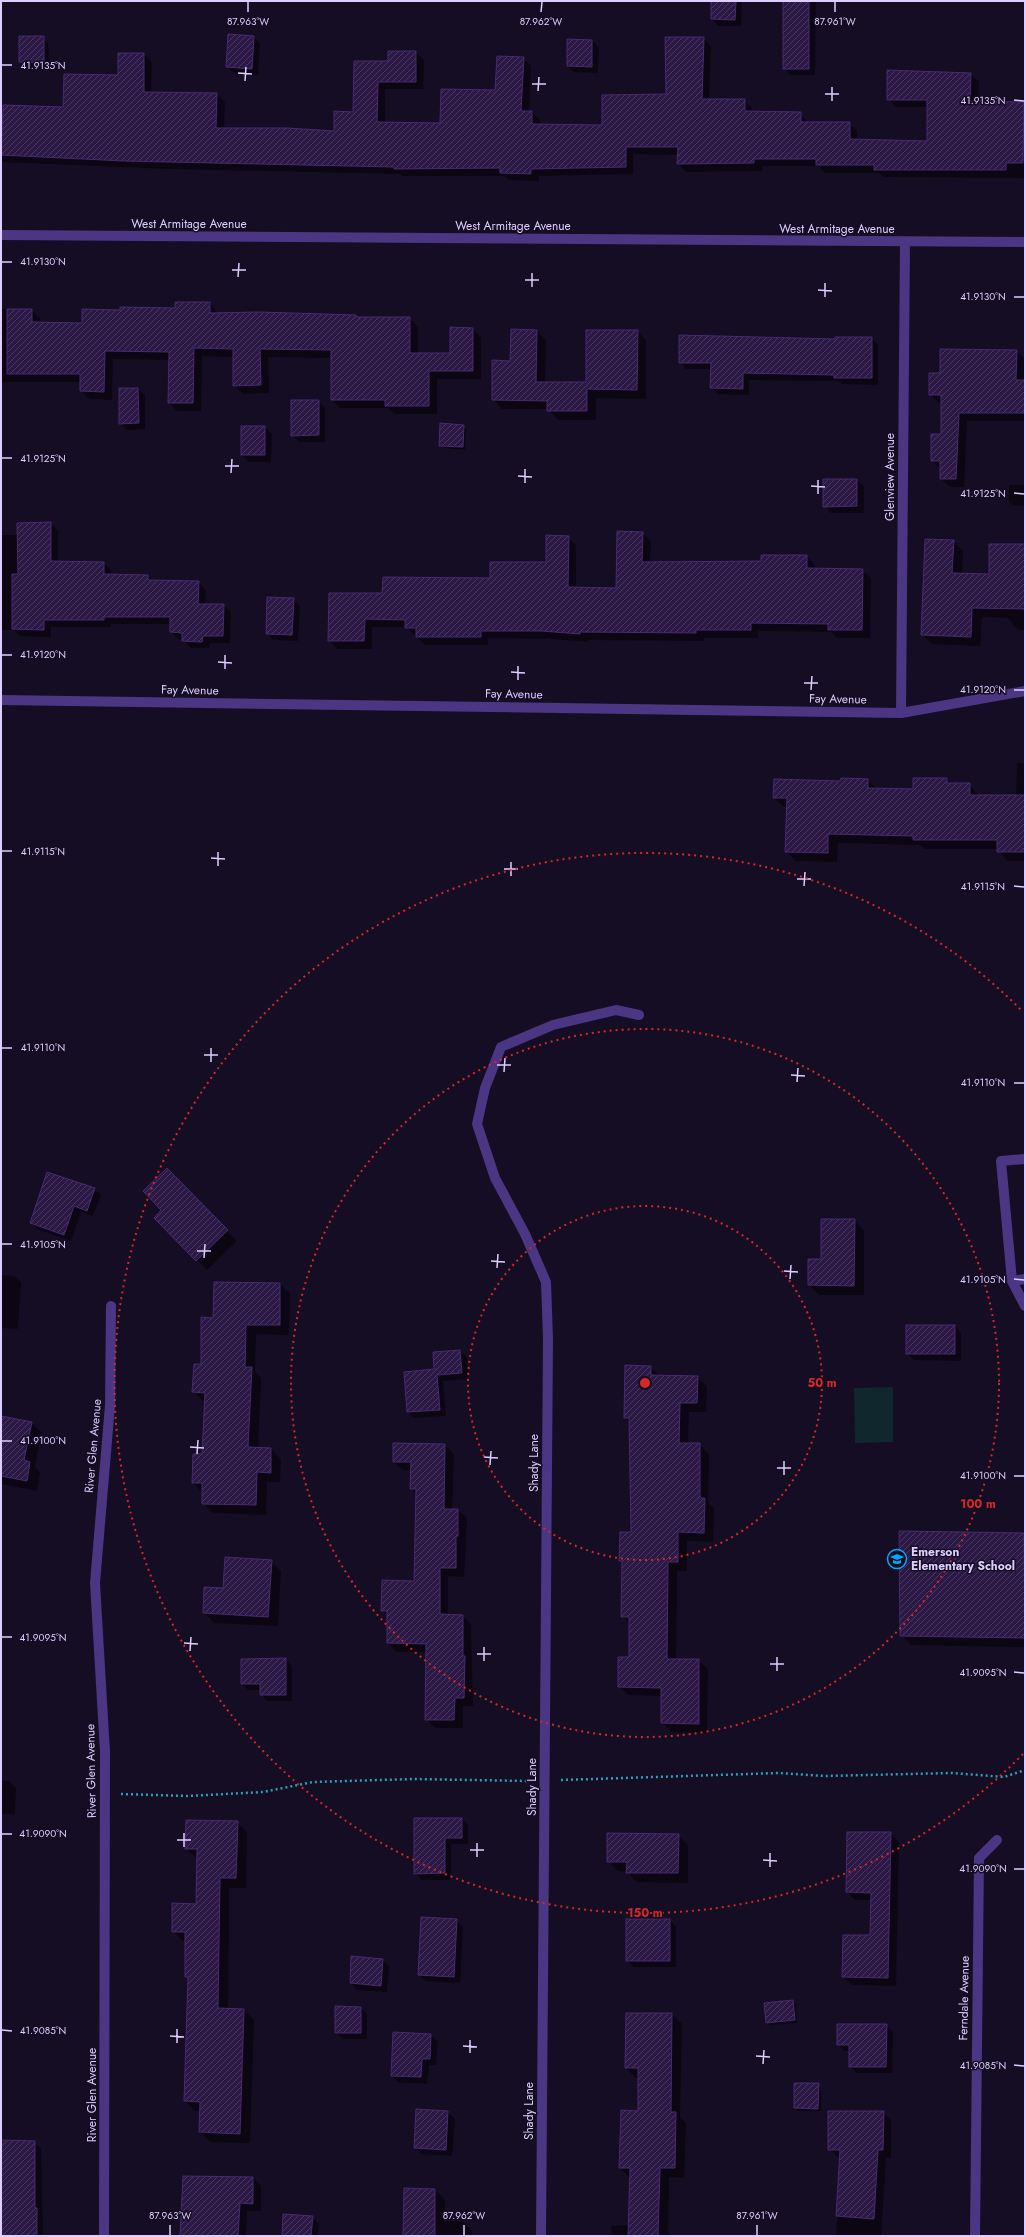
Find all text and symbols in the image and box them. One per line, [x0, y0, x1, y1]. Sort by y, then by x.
text: 87.963°W [227, 14, 269, 29]
text: 87.962°W [520, 14, 562, 29]
text: 87.961°W [814, 14, 856, 29]
text: 41.9135°N [20, 58, 66, 73]
text: 41.9135°N [960, 93, 1006, 108]
street label: West Armitage Avenue [131, 215, 247, 233]
street label: West Armitage Avenue [455, 217, 571, 235]
street label: West Armitage Avenue [779, 220, 895, 238]
text: 41.9130°N [20, 254, 66, 269]
text: 41.9130°N [960, 289, 1006, 304]
street label: Glenview Avenue [881, 433, 899, 521]
text: 41.9125°N [20, 451, 66, 466]
text: 41.9125°N [960, 486, 1006, 501]
text: 41.9120°N [20, 647, 66, 662]
street label: Fay Avenue [161, 680, 219, 700]
text: 41.9120°N [960, 682, 1006, 697]
street label: Fay Avenue [485, 684, 543, 704]
street label: Fay Avenue [809, 689, 867, 709]
text: 41.9115°N [21, 844, 65, 859]
text: 41.9115°N [961, 879, 1005, 894]
text: 41.9110°N [21, 1040, 65, 1055]
text: 41.9110°N [961, 1075, 1005, 1090]
text: 41.9105°N [20, 1237, 66, 1252]
text: 41.9105°N [960, 1272, 1006, 1287]
text: 50 m [807, 1374, 837, 1392]
centre of rings [638, 1376, 652, 1390]
street label: River Glen Avenue [80, 1398, 106, 1494]
text: 41.9100°N [20, 1433, 66, 1448]
street label: Shady Lane [525, 1434, 543, 1492]
text: 41.9100°N [960, 1468, 1006, 1483]
text: 100 m [960, 1495, 996, 1513]
place label: Emerson Elementary School [911, 1543, 1015, 1575]
school or university icon: Emerson Elementary School [886, 1548, 908, 1570]
text: 41.9095°N [19, 1630, 67, 1645]
text: 41.9095°N [959, 1665, 1007, 1680]
street label: River Glen Avenue [81, 1724, 101, 1818]
street label: Shady Lane [523, 1758, 541, 1816]
text: 41.9090°N [19, 1826, 67, 1841]
text: 41.9090°N [959, 1861, 1007, 1876]
text: 150 m [627, 1904, 663, 1922]
street label: Ferndale Avenue [954, 1955, 974, 2041]
text: 41.9085°N [20, 2023, 66, 2038]
street label: River Glen Avenue [83, 2048, 101, 2142]
text: 41.9085°N [960, 2058, 1006, 2073]
street label: Shady Lane [520, 2082, 538, 2140]
text: 87.963°W [149, 2208, 191, 2223]
text: 87.962°W [443, 2208, 485, 2223]
text: 87.961°W [736, 2208, 778, 2223]

